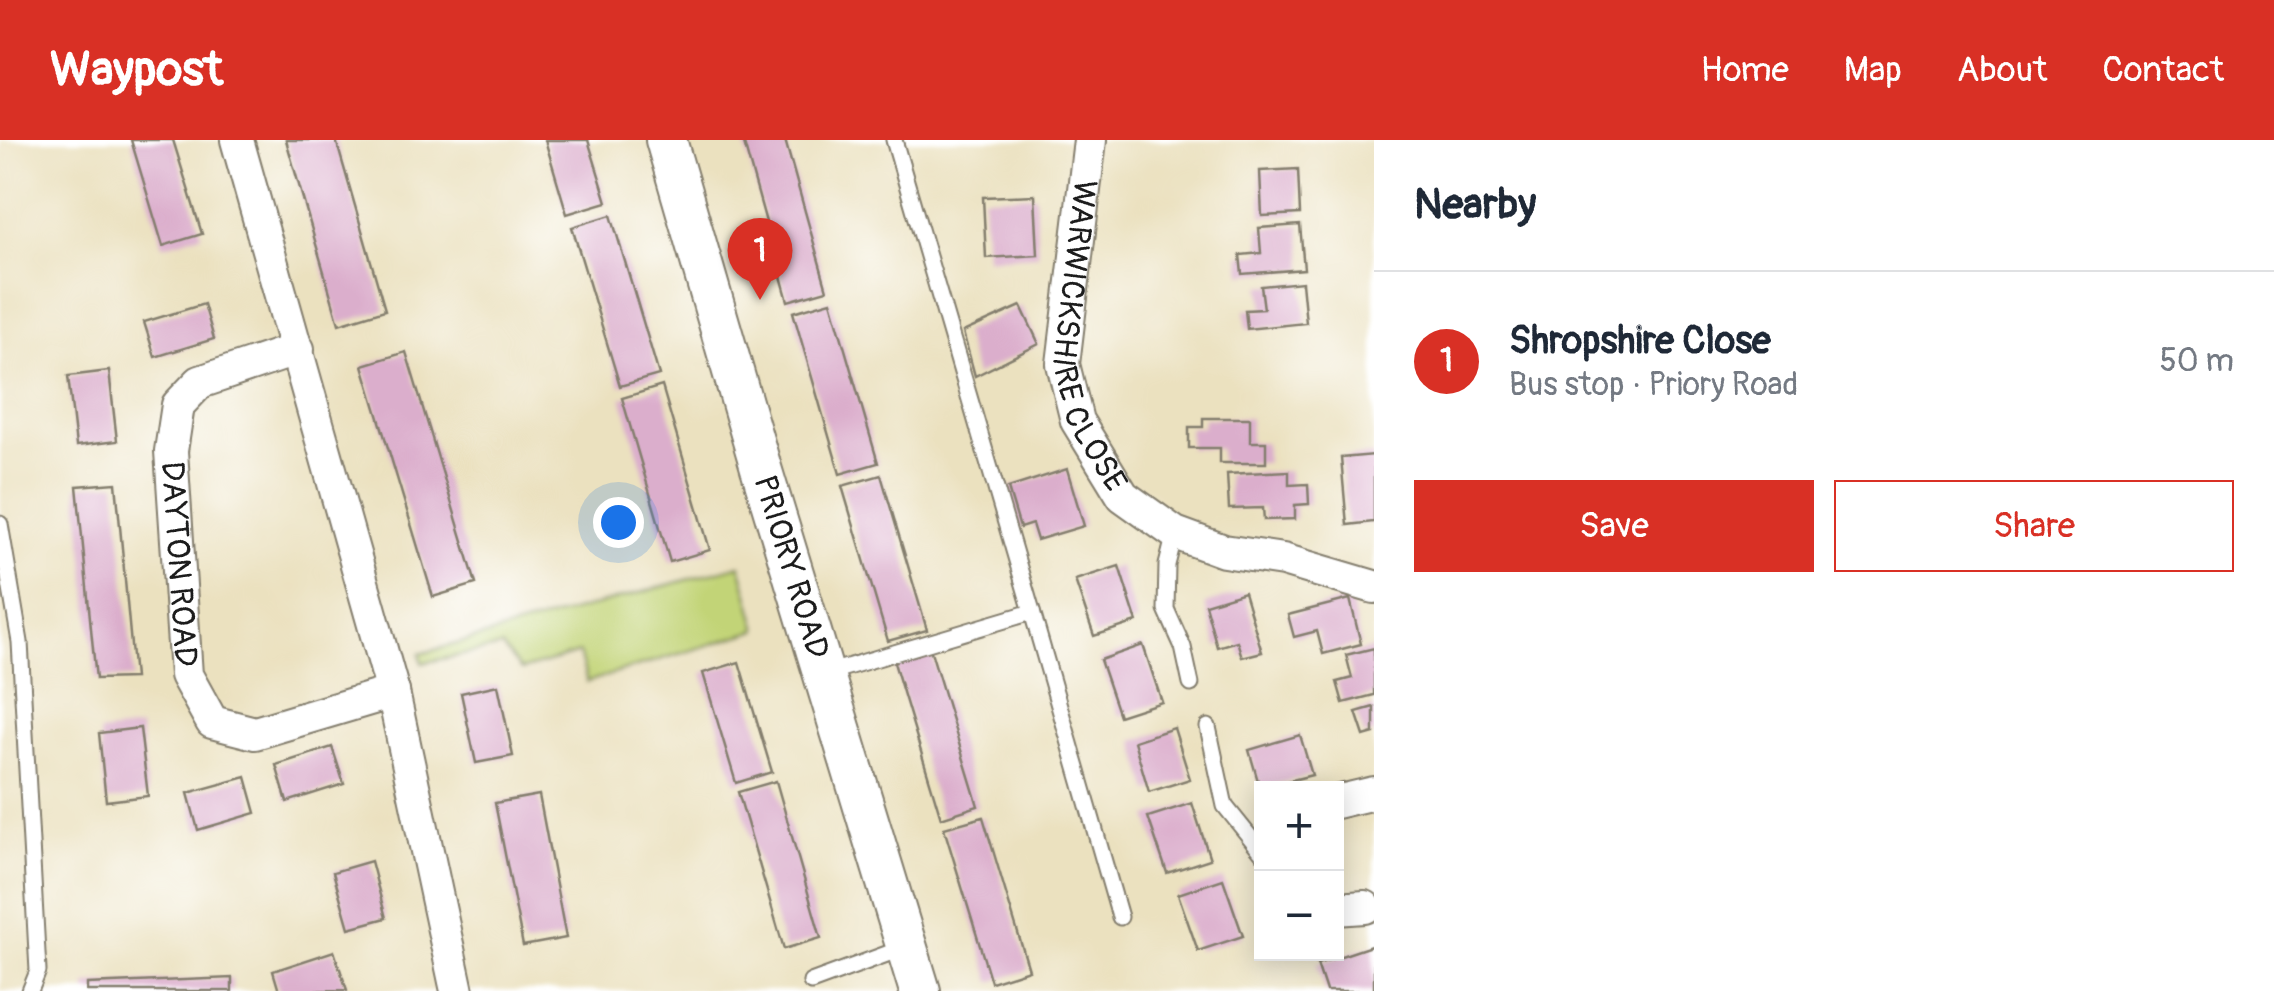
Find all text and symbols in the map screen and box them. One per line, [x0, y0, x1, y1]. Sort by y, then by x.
text: Waypost [50, 40, 223, 100]
text: Home [1701, 48, 1789, 92]
text: Map [1844, 48, 1902, 92]
text: About [1957, 48, 2047, 92]
text: Contact [2102, 48, 2224, 92]
street label: WARWICKSHIRE CLOSE [1043, 177, 1136, 499]
text: Nearby [1414, 179, 1536, 231]
pin: 1 [728, 218, 792, 300]
text: Shropshire Close [1509, 317, 1771, 365]
text: 1 [1440, 341, 1453, 381]
text: 50 m [2159, 341, 2234, 381]
text: Bus stop · Priory Road [1509, 365, 1798, 405]
street label: DAYTON ROAD [152, 460, 205, 668]
street label: PRIORY ROAD [744, 471, 838, 663]
button: Save [1414, 480, 1814, 572]
button: Share [1834, 480, 2234, 572]
your location [593, 497, 644, 548]
map controls [1254, 781, 1344, 961]
button: + [1254, 781, 1344, 871]
button: − [1254, 871, 1344, 961]

